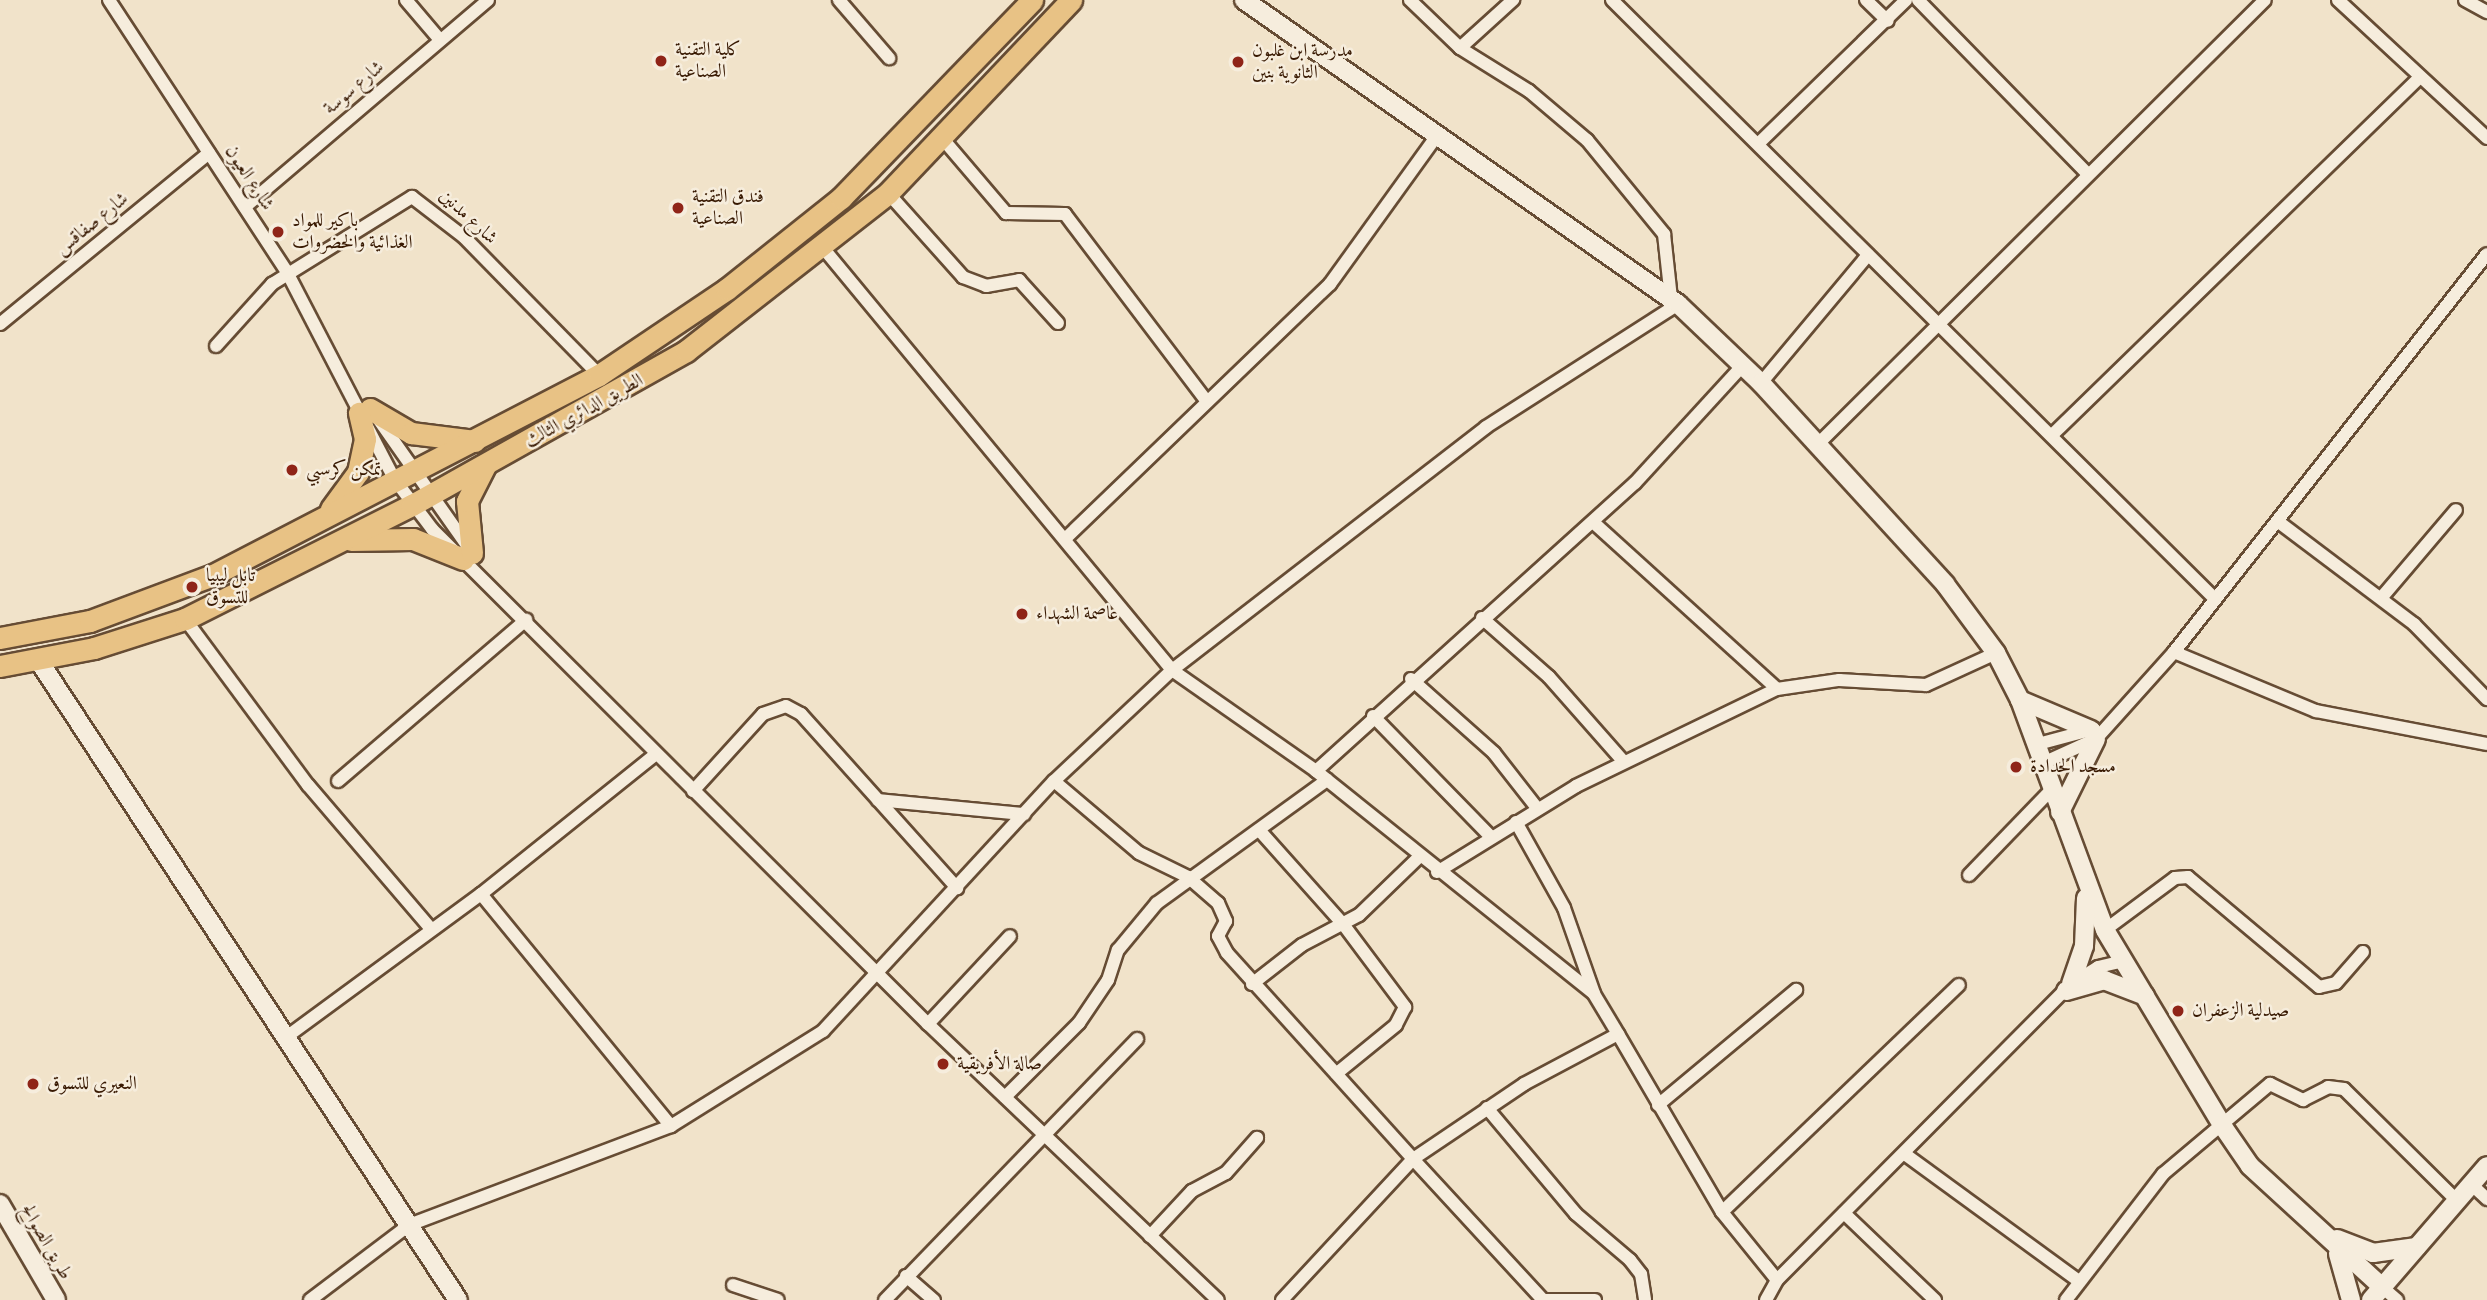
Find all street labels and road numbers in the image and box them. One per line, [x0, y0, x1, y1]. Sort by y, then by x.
street label: شارع سوسة [319, 56, 389, 120]
street label: شارع العيون [220, 141, 278, 215]
street label: شارع مدنين [434, 184, 502, 250]
street label: شارع صفاقس [51, 188, 133, 260]
street label: الطريق الدائري الثالث [521, 369, 647, 453]
street label: طريق الصوالح [15, 1200, 77, 1284]

